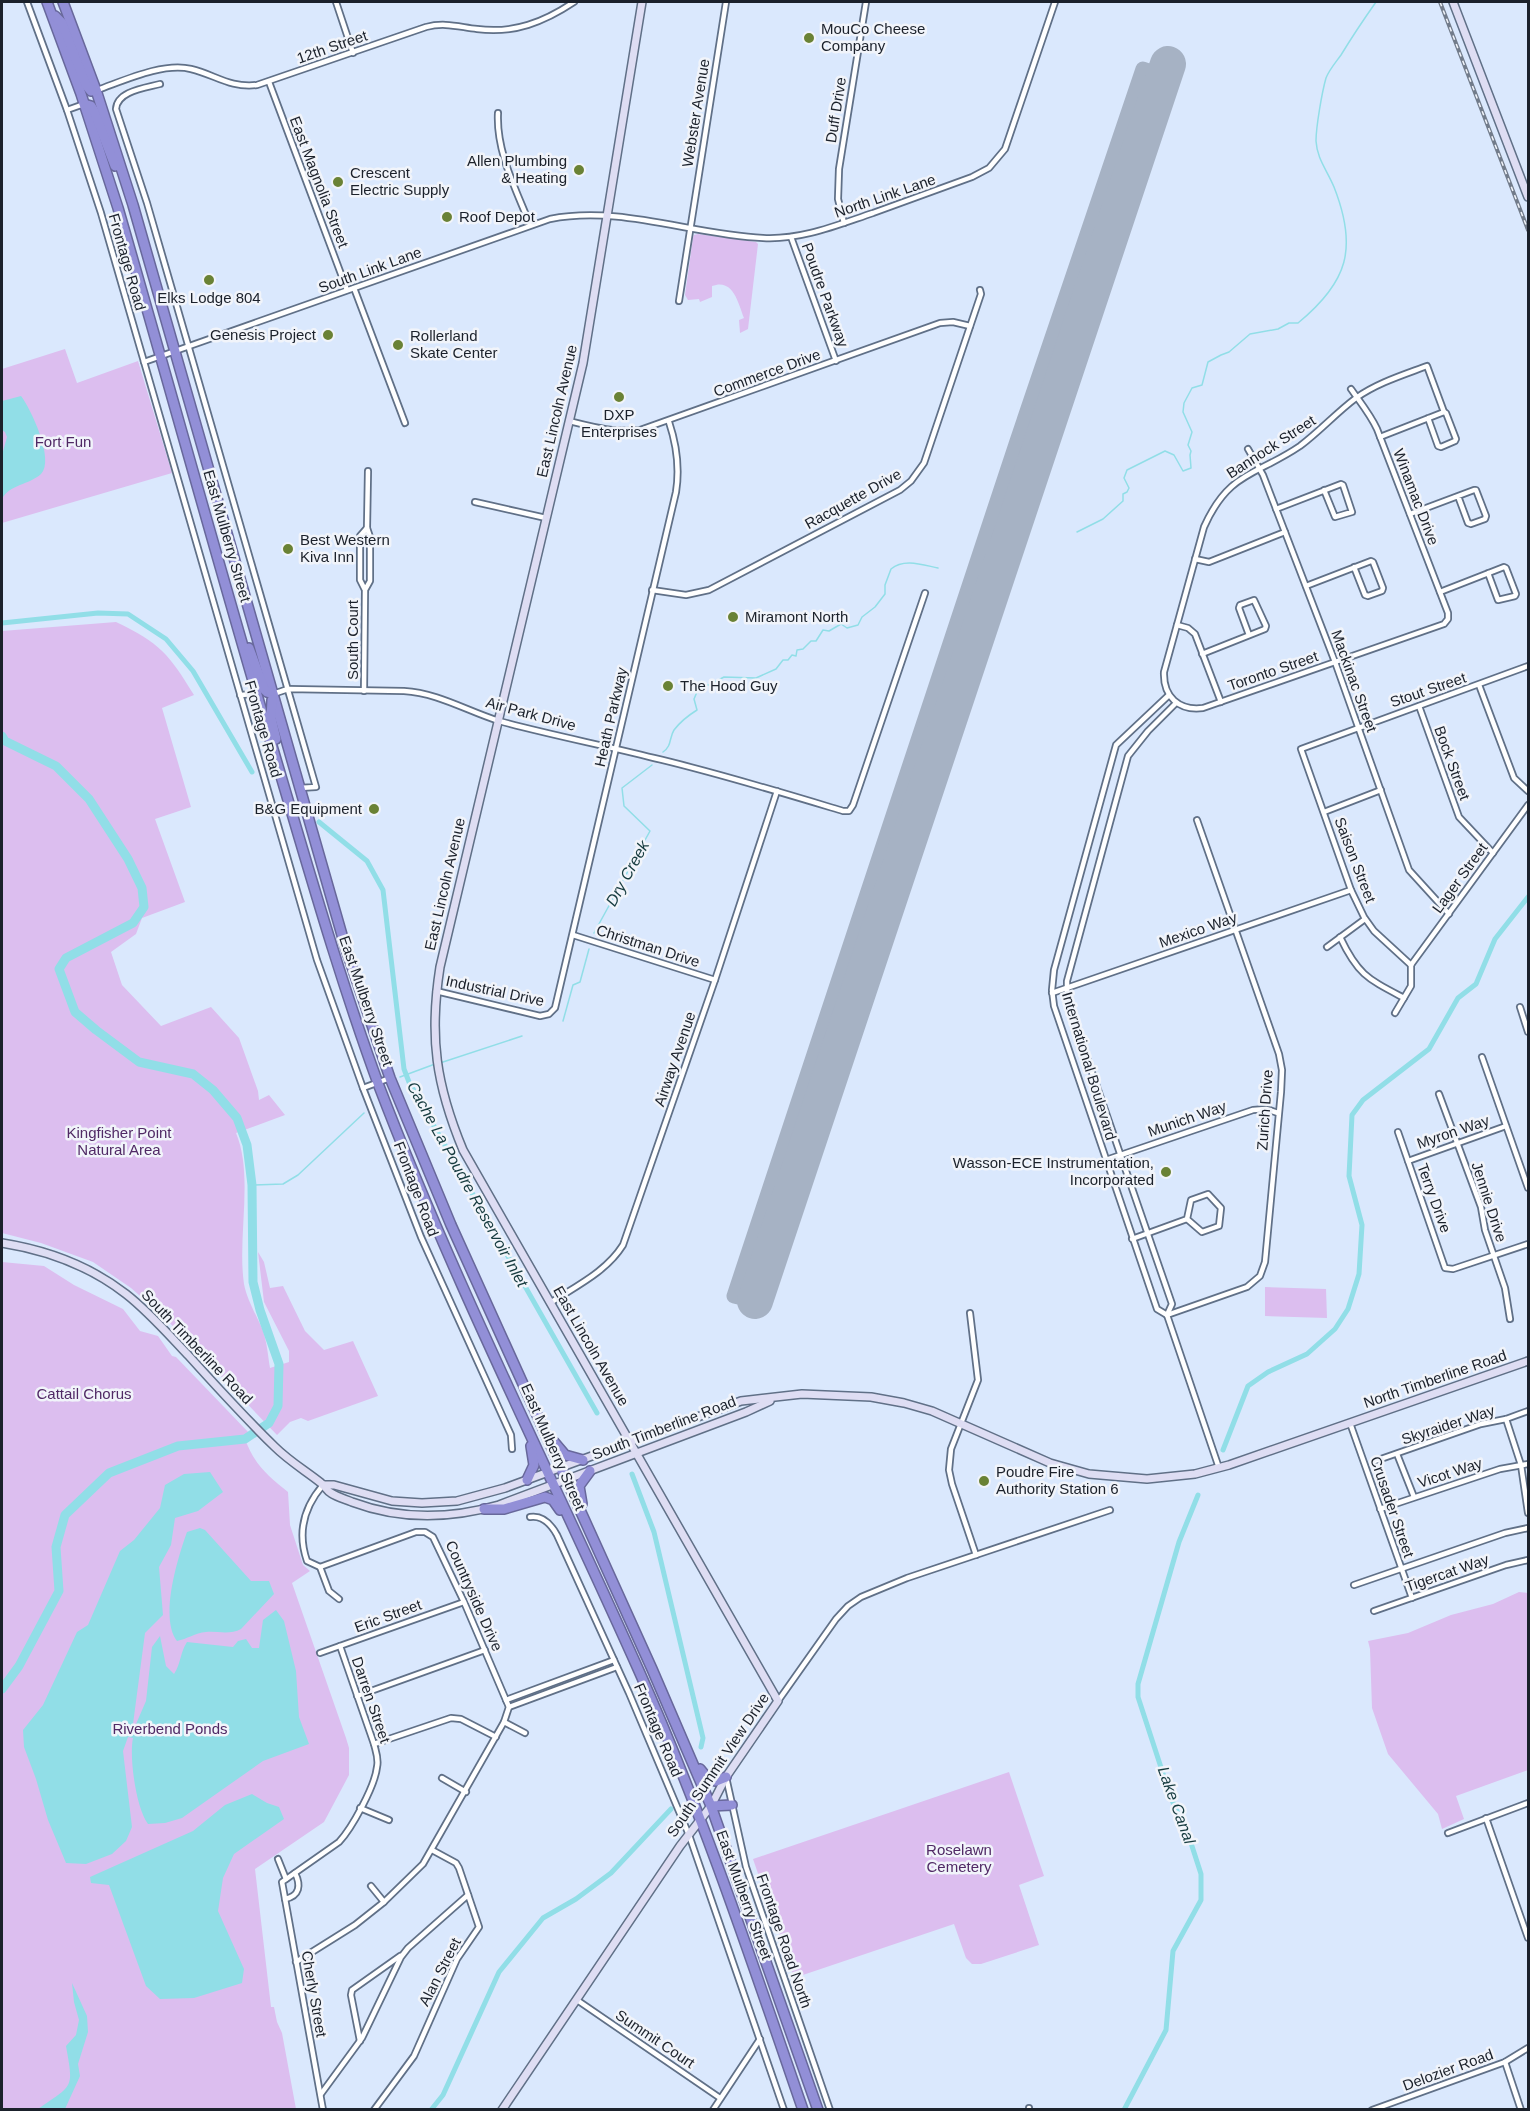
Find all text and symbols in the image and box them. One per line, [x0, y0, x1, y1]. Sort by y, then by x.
place label: MouCo Cheese Company [821, 20, 925, 54]
street label: 12th Street [294, 26, 370, 67]
marker: MouCo Cheese Company [802, 31, 816, 45]
street label: Webster Avenue [679, 58, 712, 168]
street label: Duff Drive [822, 76, 849, 144]
street label: East Magnolia Street [287, 114, 353, 251]
place label: Allen Plumbing & Heating [467, 152, 567, 186]
marker: Allen Plumbing & Heating [572, 163, 586, 177]
place label: Crescent Electric Supply [350, 164, 450, 198]
street label: North Link Lane [832, 170, 938, 221]
marker: Crescent Electric Supply [331, 175, 345, 189]
place label: Roof Depot [459, 208, 536, 225]
marker: Roof Depot [440, 210, 454, 224]
street label: Frontage Road [106, 211, 149, 312]
street label: Poudre Parkway [799, 240, 852, 350]
street label: South Link Lane [316, 243, 424, 296]
marker: Elks Lodge 804 [202, 273, 216, 287]
place label: Elks Lodge 804 [157, 289, 261, 306]
place label: Genesis Project [210, 326, 317, 343]
place label: Rollerland Skate Center [410, 327, 498, 361]
marker: Genesis Project [321, 328, 335, 342]
marker: Rollerland Skate Center [391, 338, 405, 352]
street label: East Lincoln Avenue [533, 343, 580, 479]
street label: Commerce Drive [711, 345, 823, 400]
marker: DXP Enterprises [612, 390, 626, 404]
place label: DXP Enterprises [581, 406, 657, 440]
street label: Bannock Street [1223, 411, 1319, 482]
park label: Fort Fun [35, 433, 91, 450]
street label: Winamac Drive [1390, 446, 1443, 547]
street label: Racquette Drive [802, 465, 904, 532]
street label: East Mulberry Street [200, 468, 255, 605]
place label: Best Western Kiva Inn [300, 531, 390, 565]
marker: Best Western Kiva Inn [281, 542, 295, 556]
street label: South Court [344, 599, 361, 680]
place label: Miramont North [745, 608, 848, 625]
marker: Miramont North [726, 610, 740, 624]
street label: Mackinac Street [1328, 627, 1381, 735]
street label: Toronto Street [1226, 647, 1321, 694]
street label: Heath Parkway [591, 665, 630, 768]
street label: Stout Street [1388, 668, 1469, 710]
place label: The Hood Guy [680, 677, 778, 694]
street label: Frontage Road [242, 678, 285, 779]
marker: The Hood Guy [661, 679, 675, 693]
street label: Air Park Drive [484, 693, 578, 734]
street label: Bock Street [1431, 723, 1474, 803]
place label: B&G Equipment [254, 800, 363, 817]
marker: B&G Equipment [367, 802, 381, 816]
street label: Saison Street [1331, 815, 1380, 906]
street label: East Lincoln Avenue [421, 816, 468, 952]
water label: Dry Creek [603, 837, 653, 909]
street label: Lager Street [1428, 839, 1491, 916]
street label: Mexico Way [1157, 908, 1239, 951]
street label: Christman Drive [594, 921, 702, 970]
street label: East Mulberry Street [336, 933, 397, 1069]
street label: Industrial Drive [444, 972, 546, 1009]
street label: International Boulevard [1059, 990, 1120, 1142]
street label: Airway Avenue [650, 1009, 699, 1108]
street label: Zurich Drive [1253, 1069, 1276, 1151]
water label: Cache La Poudre Reservoir Inlet [404, 1079, 532, 1290]
street label: Munich Way [1145, 1097, 1229, 1140]
street label: Myron Way [1414, 1111, 1492, 1152]
park label: Kingfisher Point Natural Area [66, 1124, 172, 1158]
street label: Frontage Road [391, 1139, 442, 1239]
place label: Wasson-ECE Instrumentation, Incorporated [953, 1154, 1154, 1188]
street label: Jennie Drive [1469, 1160, 1510, 1244]
street label: Terry Drive [1414, 1161, 1455, 1235]
marker: Wasson-ECE Instrumentation, Incorporated [1159, 1165, 1173, 1179]
street label: East Lincoln Avenue [550, 1283, 633, 1409]
street label: South Timberline Road [138, 1286, 256, 1407]
street label: North Timberline Road [1361, 1346, 1509, 1411]
street label: East Mulberry Street [518, 1381, 589, 1513]
park label: Cattail Chorus [36, 1385, 132, 1402]
street label: South Timberline Road [590, 1392, 738, 1463]
street label: Skyraider Way [1399, 1401, 1497, 1448]
street label: Crusader Street [1367, 1454, 1418, 1560]
street label: Vicot Way [1416, 1454, 1485, 1491]
place label: Poudre Fire Authority Station 6 [996, 1463, 1119, 1497]
marker: Poudre Fire Authority Station 6 [977, 1474, 991, 1488]
street label: Countryside Drive [442, 1538, 506, 1654]
street label: Tigercat Way [1403, 1550, 1491, 1595]
street label: Eric Street [352, 1595, 424, 1635]
street label: Darren Street [349, 1654, 394, 1746]
street label: Frontage Road [631, 1680, 686, 1779]
street label: South Summit View Drive [663, 1690, 772, 1840]
park label: Riverbend Ponds [112, 1720, 228, 1737]
water label: Lake Canal [1155, 1764, 1199, 1847]
street label: East Mulberry Street [713, 1828, 776, 1963]
park label: Roselawn Cemetery [926, 1841, 992, 1875]
street label: Frontage Road North [753, 1871, 815, 2010]
street label: Alan Street [415, 1934, 464, 2009]
street label: Cherly Street [299, 1949, 331, 2039]
street label: Summit Court [613, 2006, 699, 2072]
street label: Delozier Road [1400, 2045, 1495, 2094]

